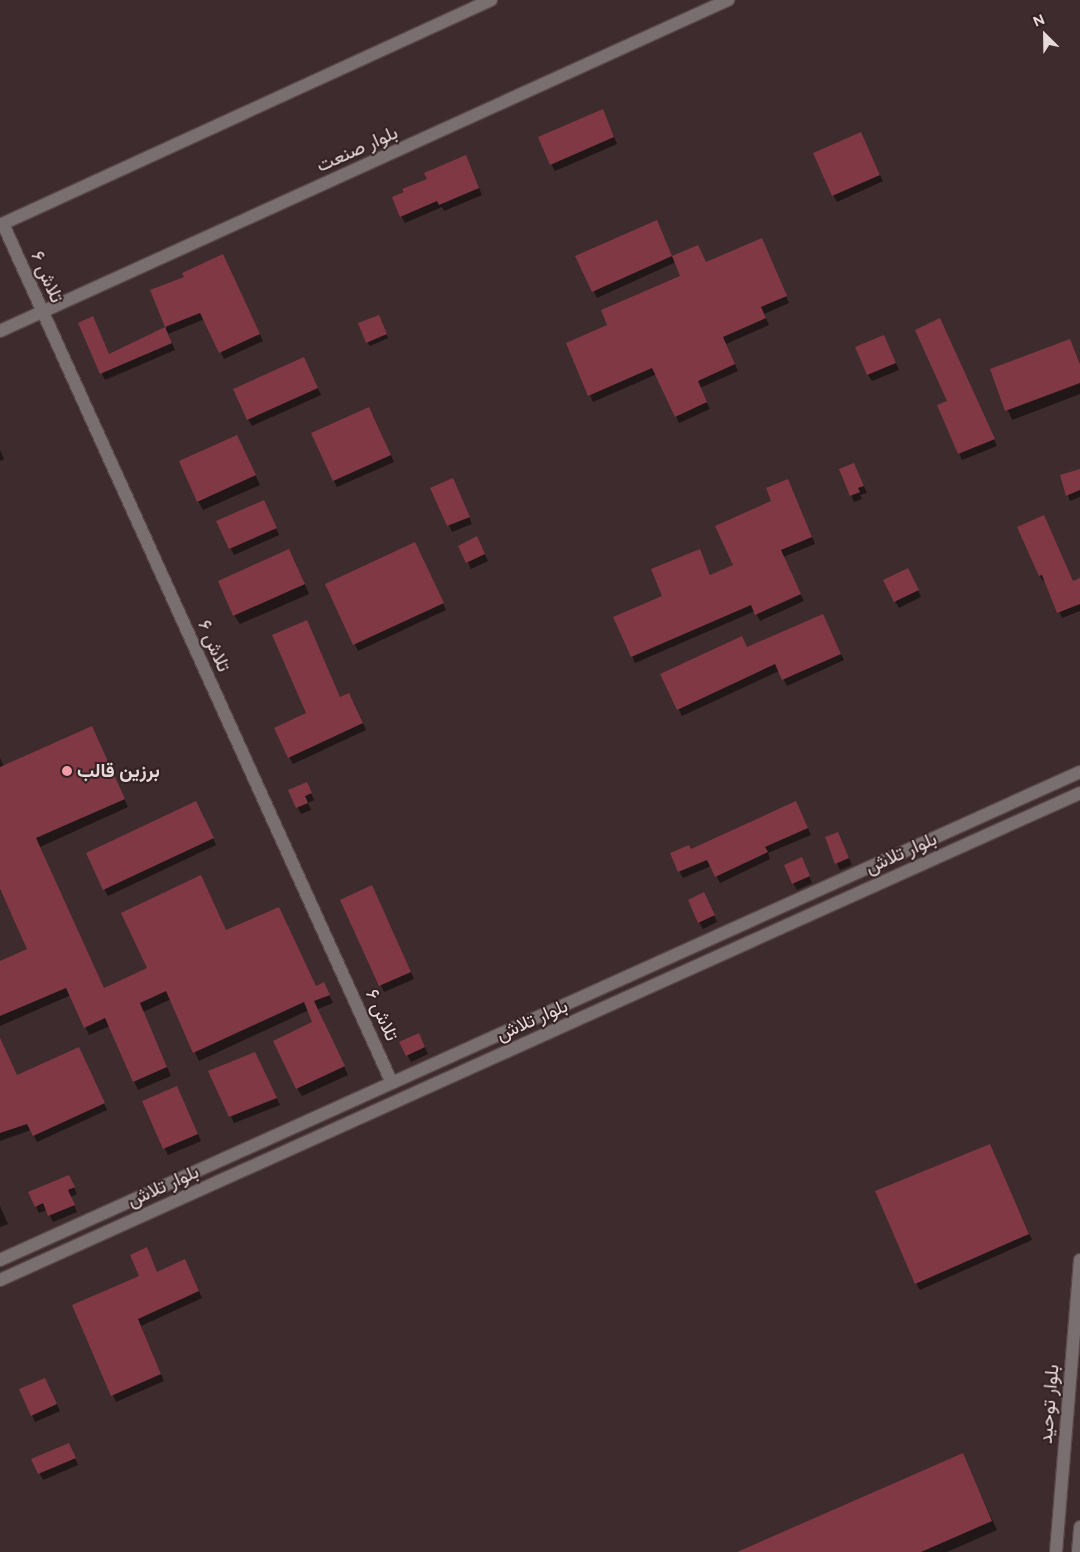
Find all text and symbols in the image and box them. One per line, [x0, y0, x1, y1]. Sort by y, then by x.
north arrow [1020, 10, 1070, 60]
text: N [1031, 11, 1047, 31]
street label: بلوار صنعت [313, 121, 401, 177]
street label: تلاش ۶ [26, 248, 68, 306]
street label: تلاش ۶ [193, 617, 235, 675]
place label: برزین قالب [77, 760, 160, 782]
marker: برزین قالب [61, 765, 73, 777]
street label: بلوار تلاش [862, 827, 940, 879]
street label: تلاش ۶ [361, 986, 403, 1044]
street label: بلوار تلاش [493, 994, 571, 1046]
street label: بلوار تلاش [124, 1160, 202, 1212]
street label: بلوار توحید [1034, 1363, 1064, 1445]

